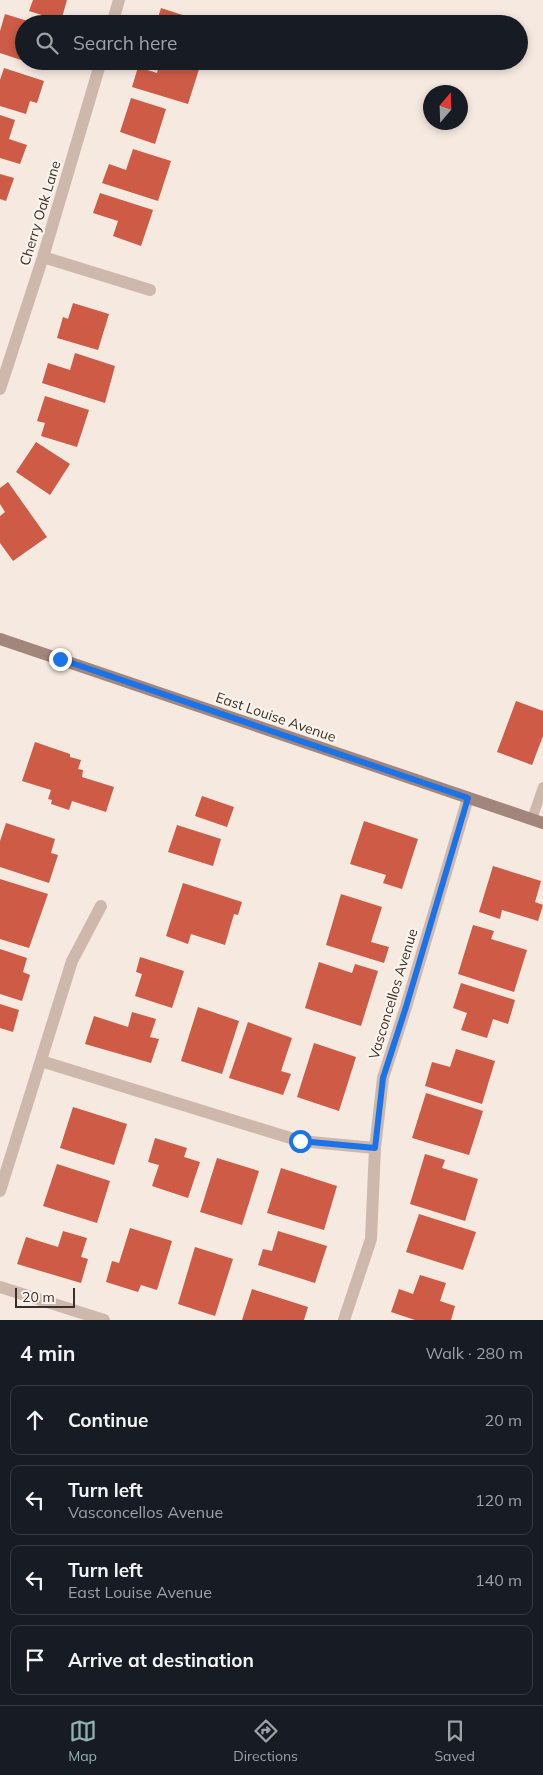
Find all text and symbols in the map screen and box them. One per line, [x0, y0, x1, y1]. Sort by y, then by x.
search box [15, 15, 528, 70]
icon: search [33, 29, 61, 57]
text: Search here [73, 31, 177, 55]
north arrow [423, 85, 468, 130]
street label: Cherry Oak Lane [15, 158, 65, 268]
route end [49, 648, 72, 671]
street label: East Louise Avenue [214, 688, 338, 746]
street label: Vasconcellos Avenue [365, 926, 421, 1062]
route start [289, 1130, 312, 1153]
scale bar [15, 1285, 75, 1308]
text: 20 m [22, 1288, 55, 1306]
text: 4 min [20, 1340, 75, 1366]
text: Walk · 280 m [425, 1343, 523, 1363]
icon: ahead [21, 1406, 49, 1434]
text: Continue [68, 1408, 148, 1432]
text: 20 m [485, 1410, 522, 1430]
text: Turn left [68, 1478, 143, 1502]
icon: left [21, 1486, 49, 1514]
text: 120 m [475, 1490, 522, 1510]
text: Vasconcellos Avenue [68, 1502, 223, 1522]
text: Turn left [68, 1558, 143, 1582]
icon: left [21, 1566, 49, 1594]
text: 140 m [475, 1570, 522, 1590]
text: East Louise Avenue [68, 1582, 212, 1602]
icon: arrive [21, 1646, 49, 1674]
text: Arrive at destination [68, 1648, 254, 1672]
tab: Map [68, 1717, 97, 1765]
tab: Directions [233, 1717, 298, 1765]
tab: Saved [434, 1717, 475, 1765]

